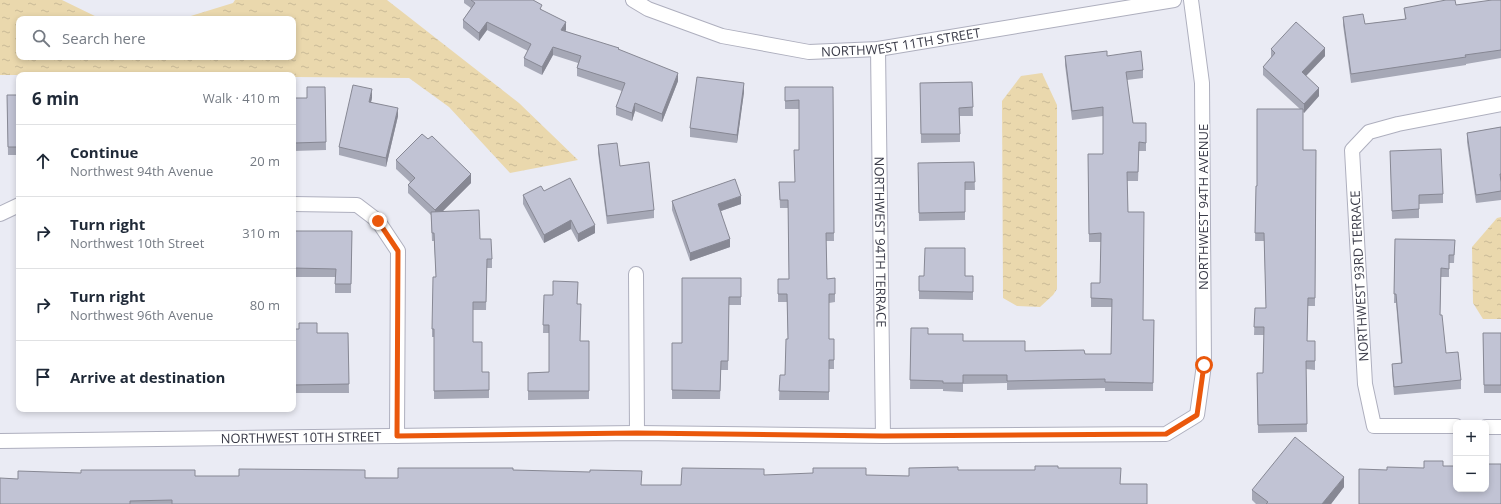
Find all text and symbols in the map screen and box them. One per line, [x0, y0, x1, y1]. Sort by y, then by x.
search box [16, 16, 296, 60]
street label: NORTHWEST 11TH STREET [821, 23, 982, 60]
icon: search [30, 27, 52, 49]
text: Search here [62, 28, 146, 48]
text: 6 min [32, 87, 79, 110]
text: Walk · 410 m [203, 89, 280, 107]
street label: NORTHWEST 94TH AVENUE [1194, 124, 1212, 290]
text: Continue [70, 142, 138, 162]
icon: ahead [32, 150, 54, 172]
text: 20 m [250, 152, 280, 170]
street label: NORTHWEST 94TH TERRACE [870, 156, 891, 328]
text: Northwest 94th Avenue [70, 162, 213, 180]
street label: NORTHWEST 93RD TERRACE [1346, 190, 1372, 362]
route end [369, 212, 387, 230]
text: Turn right [70, 214, 145, 234]
icon: right [32, 222, 54, 244]
text: 310 m [242, 224, 280, 242]
text: Northwest 10th Street [70, 234, 204, 252]
text: Turn right [70, 286, 145, 306]
icon: right [32, 294, 54, 316]
text: 80 m [250, 296, 280, 314]
text: Northwest 96th Avenue [70, 306, 213, 324]
route start [1195, 356, 1213, 374]
icon: arrive [32, 366, 54, 388]
text: Arrive at destination [70, 367, 225, 387]
map controls [1453, 420, 1489, 492]
button: + [1453, 420, 1489, 456]
street label: NORTHWEST 10TH STREET [221, 427, 382, 447]
button: − [1453, 456, 1489, 492]

